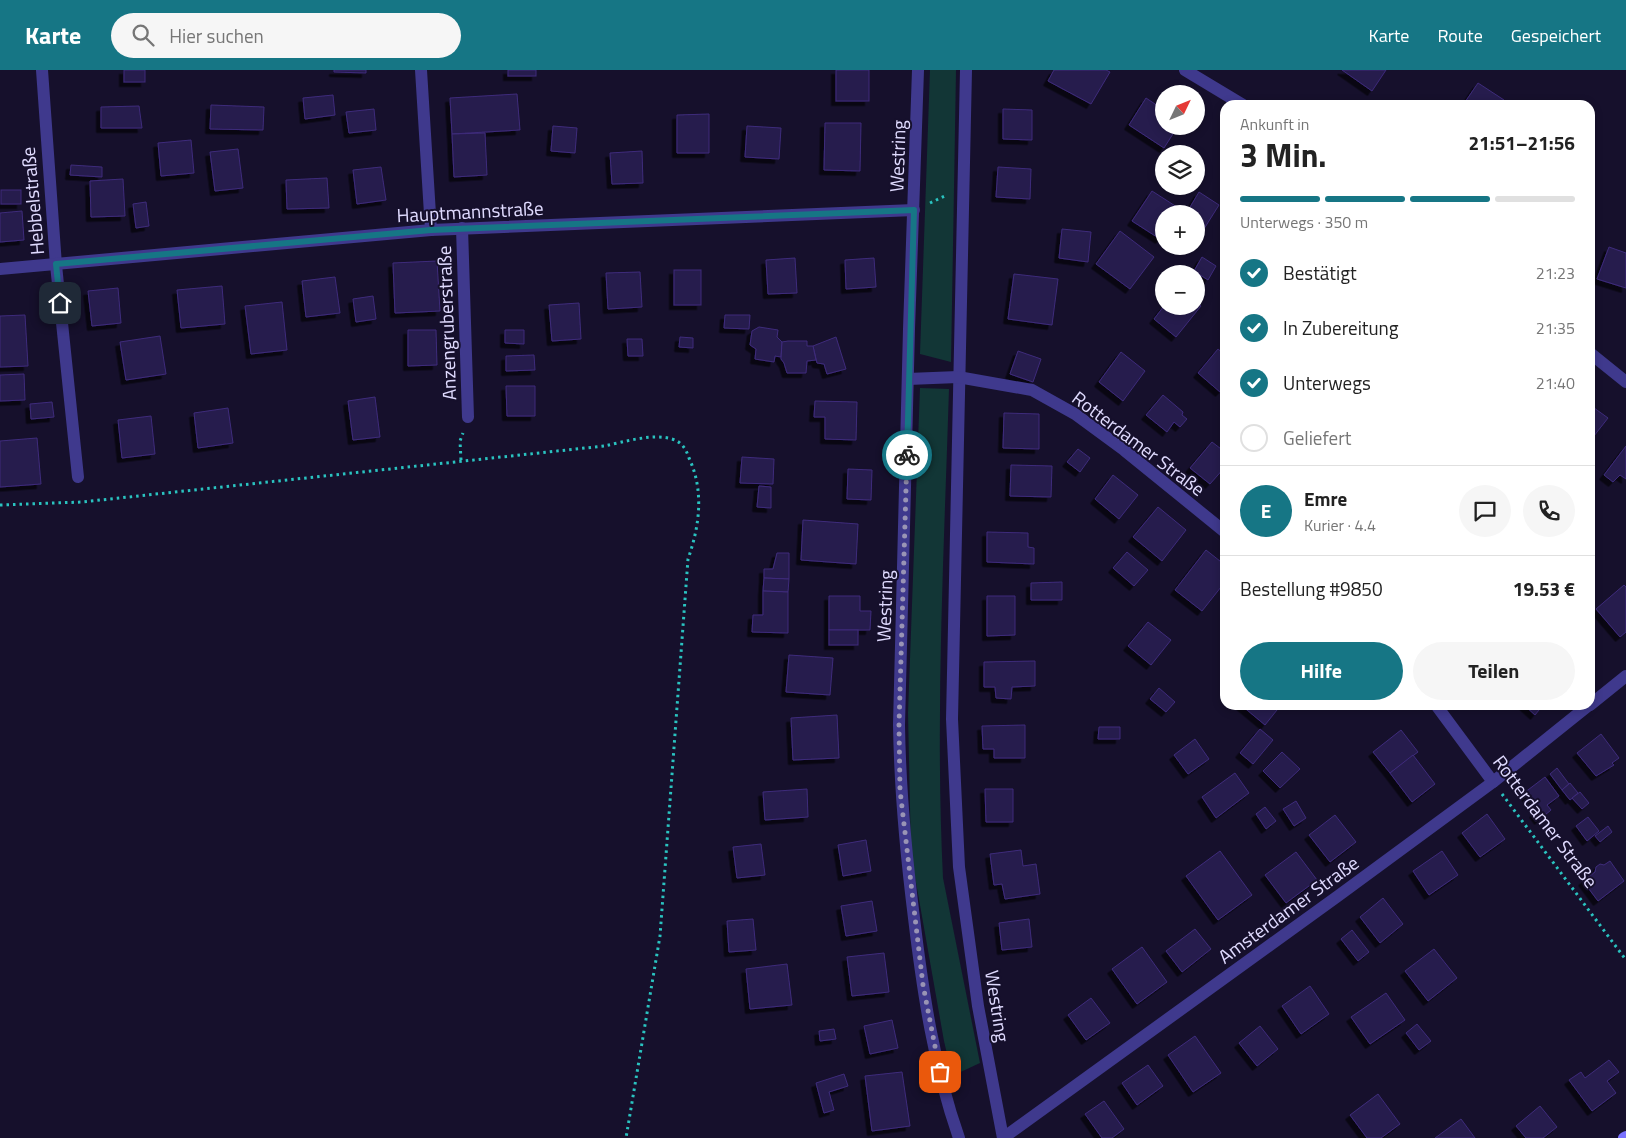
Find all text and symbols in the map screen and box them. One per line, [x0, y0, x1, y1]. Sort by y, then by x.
search box [111, 13, 461, 58]
text: Karte [25, 17, 81, 53]
icon: search [129, 21, 157, 49]
text: Hier suchen [169, 21, 264, 50]
text: Karte [1368, 22, 1409, 49]
text: Route [1437, 22, 1483, 49]
text: Gespeichert [1511, 22, 1601, 49]
north arrow [1155, 85, 1205, 135]
map controls [1155, 85, 1205, 315]
text: Ankunft in [1240, 112, 1309, 136]
street label: Westring [881, 119, 913, 193]
text: 21:51–21:56 [1468, 128, 1575, 157]
text: 3 Min. [1240, 131, 1327, 179]
button: layers [1155, 145, 1205, 195]
street label: Hebbelstraße [13, 146, 51, 256]
street label: Hauptmannstraße [396, 193, 544, 229]
button: + [1155, 205, 1205, 255]
text: Unterwegs · 350 m [1240, 210, 1368, 234]
street label: Anzengruberstraße [429, 245, 463, 401]
text: Bestätigt [1283, 258, 1357, 287]
icon: check [1240, 259, 1268, 287]
text: 21:23 [1536, 261, 1575, 285]
button: − [1155, 265, 1205, 315]
pin [39, 282, 81, 324]
icon: home [46, 289, 74, 317]
text: In Zubereitung [1283, 313, 1399, 342]
icon: check [1240, 314, 1268, 342]
text: 21:35 [1536, 316, 1575, 340]
text: Unterwegs [1283, 368, 1371, 397]
icon: check [1240, 369, 1268, 397]
text: 21:40 [1536, 371, 1575, 395]
street label: Rotterdamer Straße [1066, 383, 1212, 503]
text: Geliefert [1283, 423, 1351, 452]
courier [882, 430, 932, 480]
icon: bike [893, 441, 921, 469]
text: Emre [1304, 484, 1347, 513]
button: chat [1459, 485, 1511, 537]
button: phone [1523, 485, 1575, 537]
text: E [1261, 496, 1271, 525]
text: Kurier · 4.4 [1304, 513, 1376, 537]
street label: Westring [868, 569, 900, 643]
text: Bestellung #9850 [1240, 574, 1383, 603]
text: 19.53 € [1513, 574, 1575, 603]
button: Hilfe [1240, 642, 1403, 700]
button: Teilen [1413, 642, 1575, 700]
street label: Rotterdamer Straße [1486, 748, 1606, 894]
street label: Amsterdamer Straße [1212, 848, 1364, 970]
street label: Westring [978, 968, 1018, 1044]
pin [919, 1051, 961, 1093]
icon: bag [926, 1058, 954, 1086]

